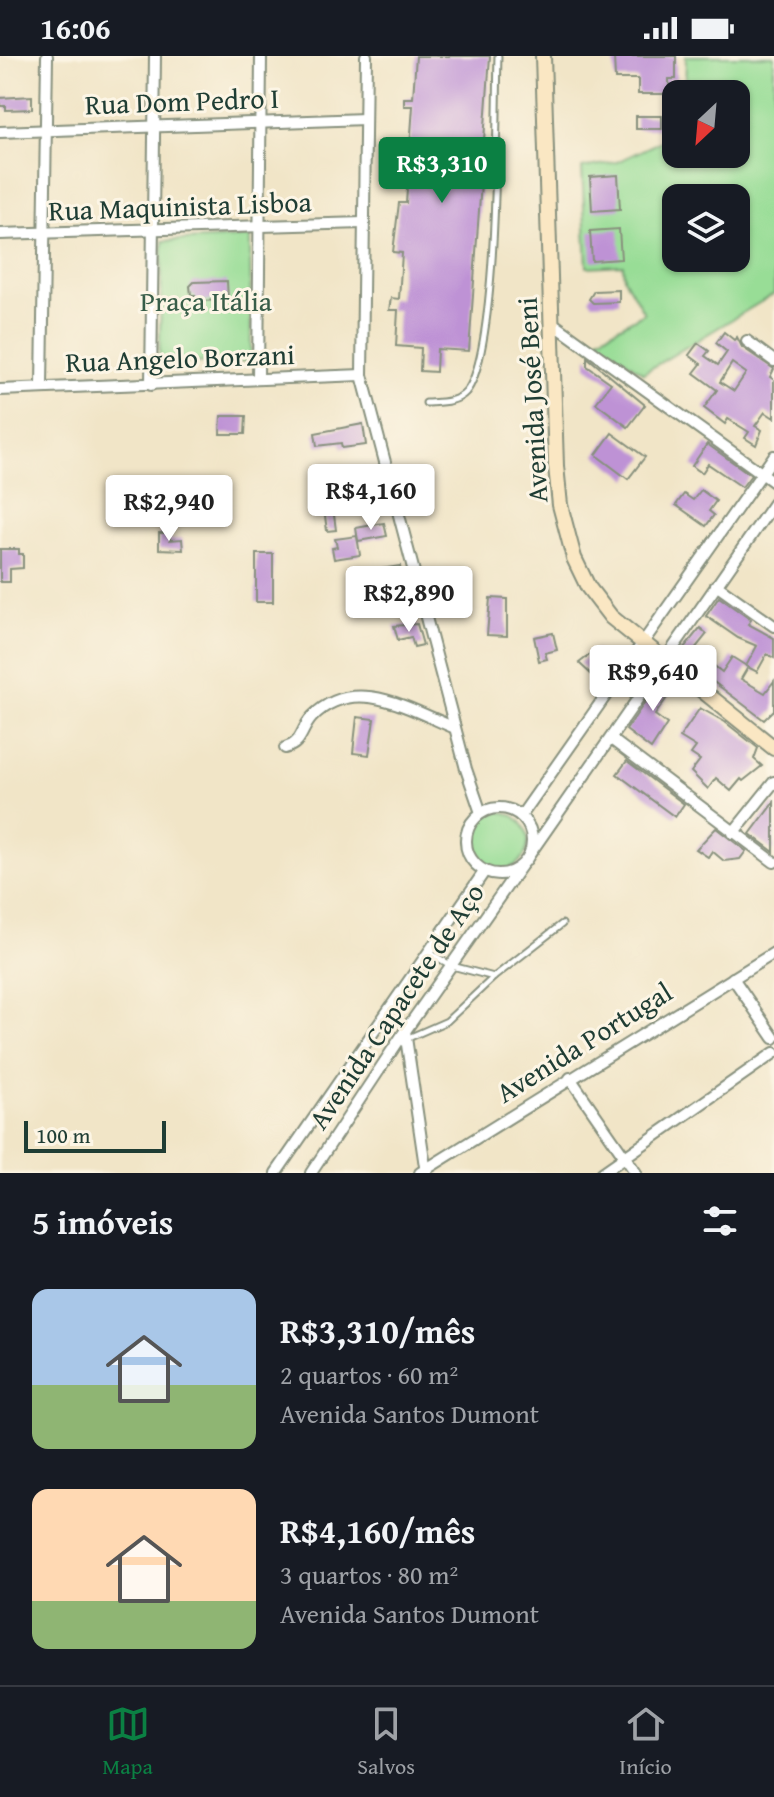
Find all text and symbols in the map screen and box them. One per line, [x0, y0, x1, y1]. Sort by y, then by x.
text: 16:06 [40, 6, 111, 50]
street label: Rua Dom Pedro I [84, 77, 280, 124]
north arrow [662, 80, 750, 168]
map controls [662, 80, 750, 272]
pin: R$3,310 [368, 137, 516, 205]
text: R$3,310 [397, 143, 487, 182]
street label: Rua Maquinista Lisboa [48, 180, 313, 231]
button: layers [662, 184, 750, 272]
park label: Praça Itália [140, 280, 273, 321]
street label: Avenida José Beni [506, 296, 557, 504]
street label: Rua Angelo Borzani [65, 333, 296, 382]
pin: R$4,160 [297, 464, 445, 532]
text: R$4,160 [326, 470, 416, 509]
pin: R$2,940 [95, 475, 243, 543]
text: R$2,940 [124, 481, 214, 520]
pin: R$2,890 [335, 566, 483, 634]
text: R$2,890 [364, 572, 454, 611]
pin: R$9,640 [579, 645, 727, 713]
text: R$9,640 [608, 651, 698, 690]
street label: Avenida Capacete de Aço [298, 874, 494, 1137]
street label: Avenida Portugal [488, 971, 680, 1112]
scale bar [24, 1117, 166, 1153]
text: 100 m [36, 1119, 91, 1151]
text: 5 imóveis [32, 1197, 173, 1246]
icon: filters [698, 1199, 742, 1243]
text: R$3,310/mês [280, 1306, 475, 1355]
icon: home [96, 1321, 192, 1417]
text: 2 quartos · 60 m² [280, 1355, 458, 1394]
text: Avenida Santos Dumont [280, 1394, 539, 1433]
text: R$4,160/mês [280, 1506, 475, 1555]
icon: home [96, 1521, 192, 1617]
text: 3 quartos · 80 m² [280, 1555, 458, 1594]
text: Avenida Santos Dumont [280, 1594, 539, 1633]
tab: Mapa [102, 1702, 153, 1782]
tab: Salvos [357, 1702, 415, 1782]
tab: Início [619, 1702, 672, 1782]

